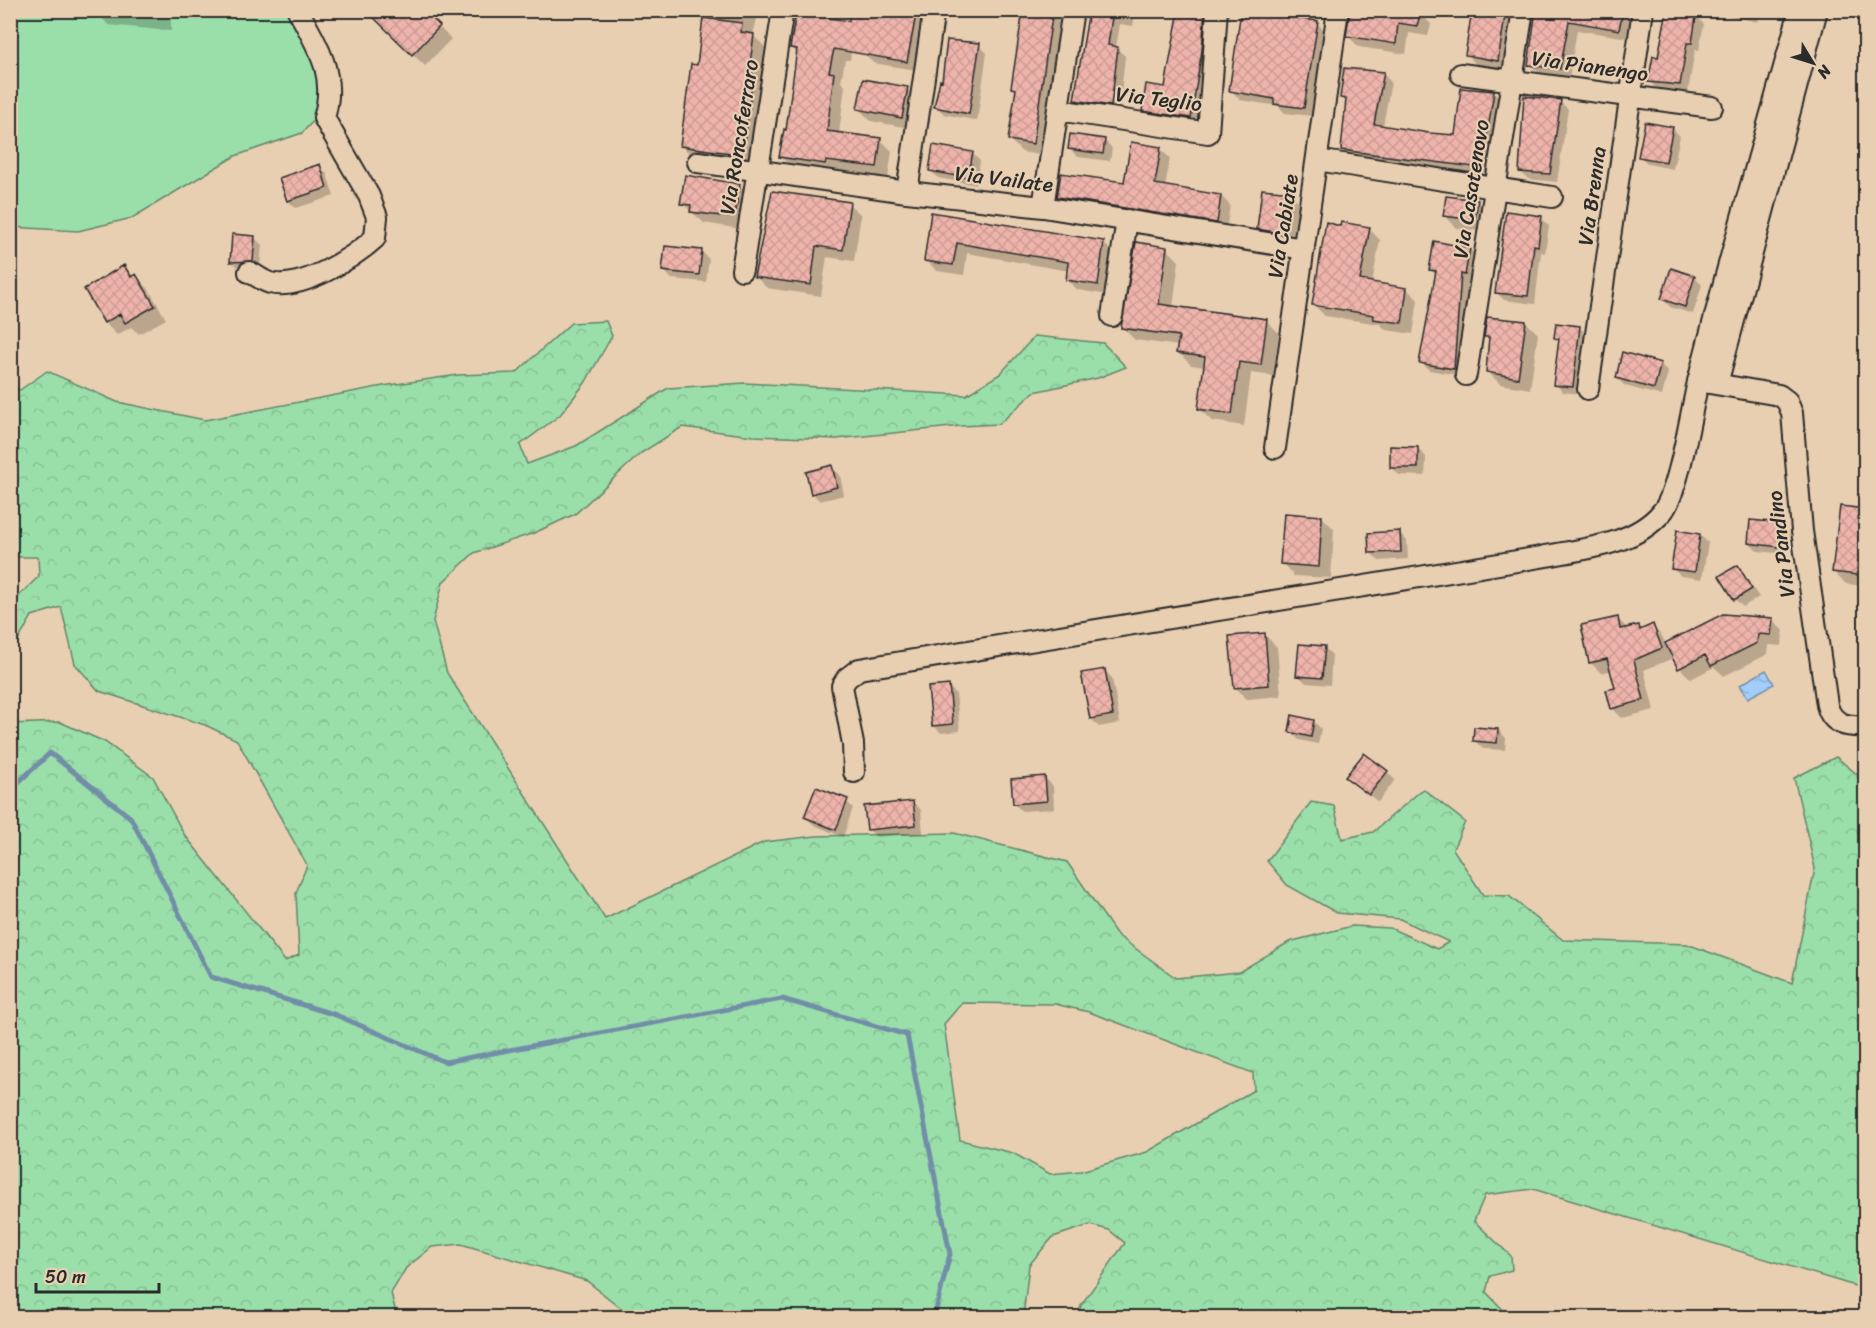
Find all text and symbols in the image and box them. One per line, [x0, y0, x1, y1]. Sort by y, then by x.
north arrow [1783, 33, 1843, 93]
street label: Via Pianengo [1529, 39, 1651, 93]
street label: Via Roncoferraro [708, 56, 770, 217]
text: N [1809, 58, 1840, 86]
street label: Via Teglio [1114, 75, 1205, 123]
street label: Via Casatenovo [1441, 116, 1501, 261]
street label: Via Brenna [1566, 144, 1618, 248]
street label: Via Vailate [953, 154, 1055, 204]
street label: Via Cabiate [1256, 171, 1310, 281]
street label: Via Pandino [1756, 488, 1806, 600]
scale bar [36, 1256, 159, 1294]
text: 50 m [45, 1261, 86, 1293]

